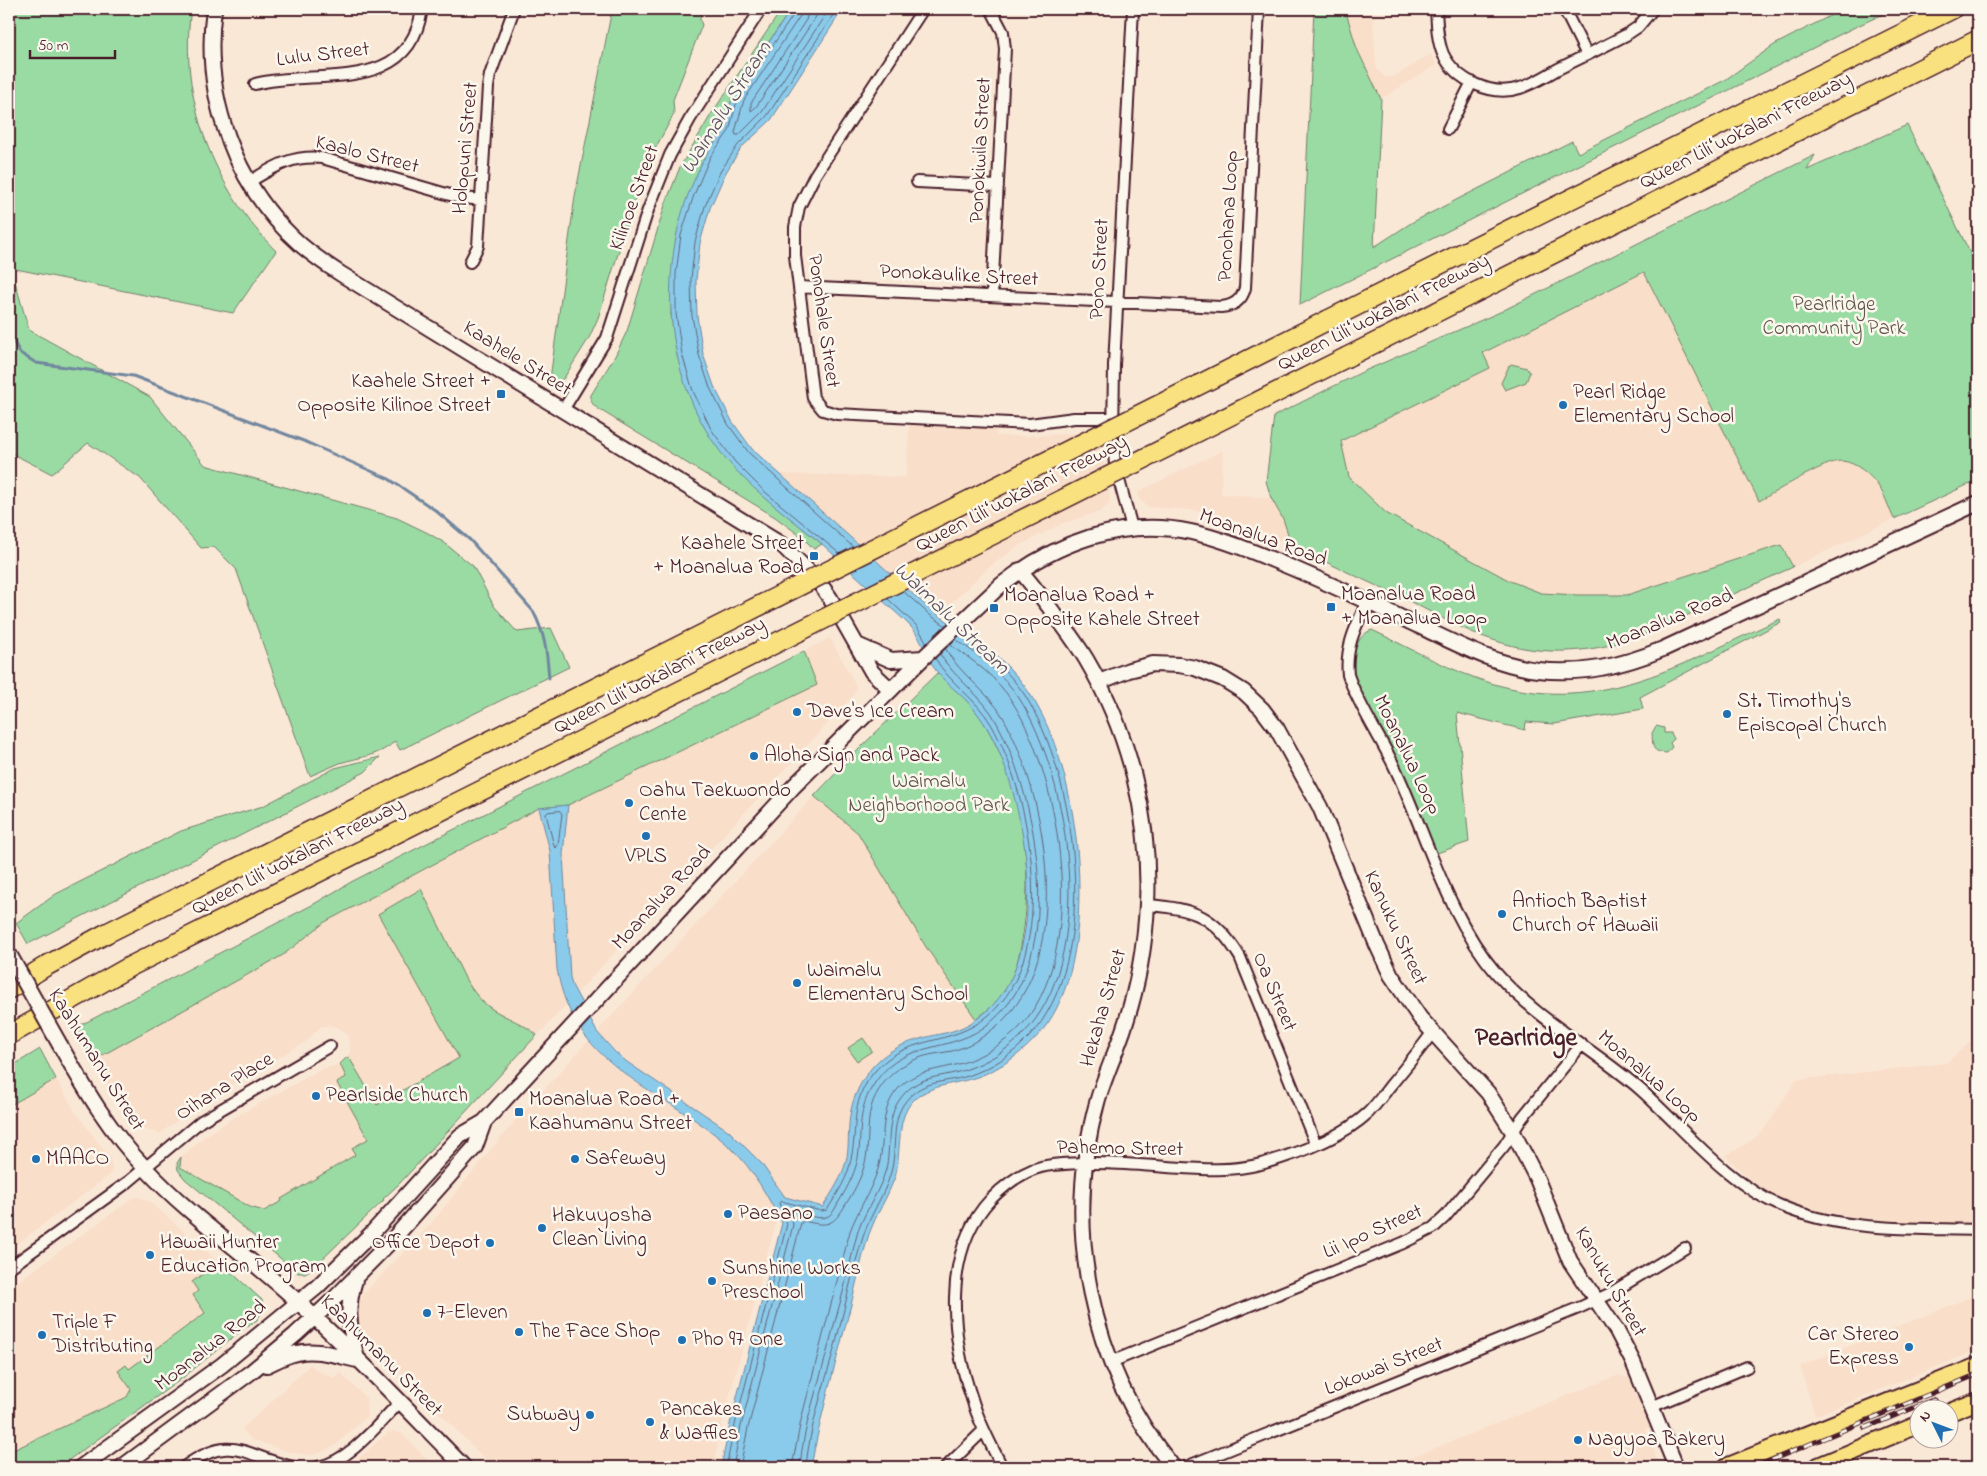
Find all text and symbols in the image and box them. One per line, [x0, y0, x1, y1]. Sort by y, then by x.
scale bar [30, 28, 115, 60]
street label: Lulu Street [275, 34, 371, 76]
text: 50 m [38, 35, 69, 57]
water label: Waimalu Stream [674, 35, 781, 180]
street label: Queen Liliʻuokalani Freeway [1635, 64, 1858, 199]
street label: Ponokiwila Street [962, 76, 1000, 224]
street label: Holopuni Street [445, 81, 487, 215]
street label: Kaalo Street [312, 128, 422, 182]
street label: Kilinoe Street [602, 141, 668, 255]
street label: Ponohana Loop [1211, 149, 1247, 283]
street label: Pono Street [1082, 218, 1118, 320]
street label: Queen Liliʻuokalani Freeway [1273, 246, 1496, 381]
street label: Ponohale Street [799, 252, 847, 390]
street label: Ponokaulike Street [879, 257, 1039, 295]
park label: Pearlridge Community Park [1762, 290, 1906, 346]
street label: Kaahele Street [457, 314, 577, 404]
place label: Kaahele Street + Opposite Kilinoe Street [297, 367, 491, 421]
place label: Pearl Ridge Elementary School [1573, 378, 1734, 434]
marker: Kaahele Street + Opposite Kilinoe Street [495, 388, 507, 400]
marker: Pearl Ridge Elementary School [1557, 399, 1569, 411]
street label: Queen Liliʻuokalani Freeway [911, 427, 1134, 562]
street label: Moanalua Road [1195, 501, 1331, 575]
place label: Kaahele Street + Moanalua Road [653, 529, 804, 583]
marker: Kaahele Street + Moanalua Road [808, 550, 820, 562]
water label: Waimalu Stream [886, 555, 1017, 683]
place label: Moanalua Road + Moanalua Loop [1341, 580, 1487, 634]
place label: Moanalua Road + Opposite Kahele Street [1004, 581, 1200, 635]
street label: Moanalua Road [1602, 581, 1738, 659]
marker: Moanalua Road + Moanalua Loop [1325, 601, 1337, 613]
marker: Moanalua Road + Opposite Kahele Street [988, 602, 1000, 614]
street label: Queen Liliʻuokalani Freeway [549, 609, 772, 744]
place label: St. Timothy's Episcopal Church [1737, 687, 1887, 741]
street label: Moanalua Loop [1365, 690, 1449, 820]
place label: Dave's Ice Cream [806, 697, 954, 727]
marker: Dave's Ice Cream [791, 706, 803, 718]
marker: St. Timothy's Episcopal Church [1721, 708, 1733, 720]
place label: Aloha Sign and Pack [764, 741, 940, 773]
marker: Aloha Sign and Pack [748, 750, 760, 762]
park label: Waimalu Neighborhood Park [848, 767, 1010, 823]
place label: Oahu Taekwondo Cente [639, 776, 791, 830]
street label: Queen Liliʻuokalani Freeway [187, 790, 410, 925]
marker: Oahu Taekwondo Cente [623, 797, 635, 809]
marker: VPLS [640, 830, 652, 842]
street label: Moanalua Road [605, 838, 719, 957]
place label: VPLS [624, 842, 667, 872]
street label: Kanuku Street [1355, 866, 1435, 990]
place label: Antioch Baptist Church of Hawaii [1512, 887, 1659, 941]
marker: Antioch Baptist Church of Hawaii [1496, 908, 1508, 920]
street label: Hekaha Street [1073, 945, 1135, 1071]
street label: Oa Street [1244, 948, 1304, 1036]
place label: Waimalu Elementary School [807, 956, 968, 1012]
marker: Waimalu Elementary School [791, 977, 803, 989]
street label: Kaahumanu Street [40, 983, 152, 1137]
district label: Pearlridge [1475, 1020, 1579, 1059]
street label: Moanalua Loop [1590, 1023, 1708, 1131]
street label: Oihana Place [170, 1045, 280, 1129]
place label: Pearlside Church [326, 1081, 468, 1111]
place label: Moanalua Road + Kaahumanu Street [529, 1085, 692, 1139]
marker: Pearlside Church [310, 1090, 322, 1102]
marker: Moanalua Road + Kaahumanu Street [513, 1106, 525, 1118]
street label: Pahemo Street [1056, 1133, 1184, 1165]
place label: MAACO [46, 1144, 109, 1174]
place label: Safeway [585, 1144, 666, 1176]
marker: MAACO [30, 1153, 42, 1165]
marker: Safeway [569, 1153, 581, 1165]
street label: Lii Ipo Street [1318, 1197, 1428, 1267]
place label: Paesano [738, 1199, 813, 1229]
place label: Hakuyosha Clean Living [552, 1201, 652, 1257]
marker: Paesano [722, 1208, 734, 1220]
street label: Kanuku Street [1566, 1221, 1654, 1343]
marker: Hakuyosha Clean Living [536, 1222, 548, 1234]
place label: Hawaii Hunter Education Program [160, 1228, 326, 1284]
place label: Office Depot [372, 1228, 480, 1258]
marker: Office Depot [484, 1237, 496, 1249]
marker: Hawaii Hunter Education Program [144, 1249, 156, 1261]
place label: Sunshine Works Preschool [722, 1254, 861, 1308]
marker: Sunshine Works Preschool [706, 1275, 718, 1287]
street label: Kaahumanu Street [313, 1288, 449, 1424]
street label: Moanalua Road [149, 1293, 273, 1399]
place label: 7-Eleven [437, 1298, 508, 1328]
marker: 7-Eleven [421, 1307, 433, 1319]
place label: Triple F Distributing [51, 1308, 153, 1364]
place label: The Face Shop [529, 1317, 660, 1347]
place label: Car Stereo Express [1808, 1320, 1899, 1374]
place label: Pho 97 One [692, 1325, 783, 1355]
marker: The Face Shop [513, 1326, 525, 1338]
marker: Triple F Distributing [36, 1329, 48, 1341]
street label: Lokowai Street [1320, 1330, 1448, 1404]
marker: Pho 97 One [676, 1334, 688, 1346]
marker: Car Stereo Express [1903, 1341, 1915, 1353]
place label: Pancakes & Waffles [660, 1395, 743, 1449]
north arrow [1910, 1398, 1960, 1448]
place label: Subway [507, 1400, 580, 1432]
text: N [1914, 1406, 1936, 1427]
marker: Subway [584, 1409, 596, 1421]
marker: Pancakes & Waffles [644, 1416, 656, 1428]
place label: Nagyoa Bakery [1588, 1425, 1725, 1457]
marker: Nagyoa Bakery [1572, 1434, 1584, 1446]

